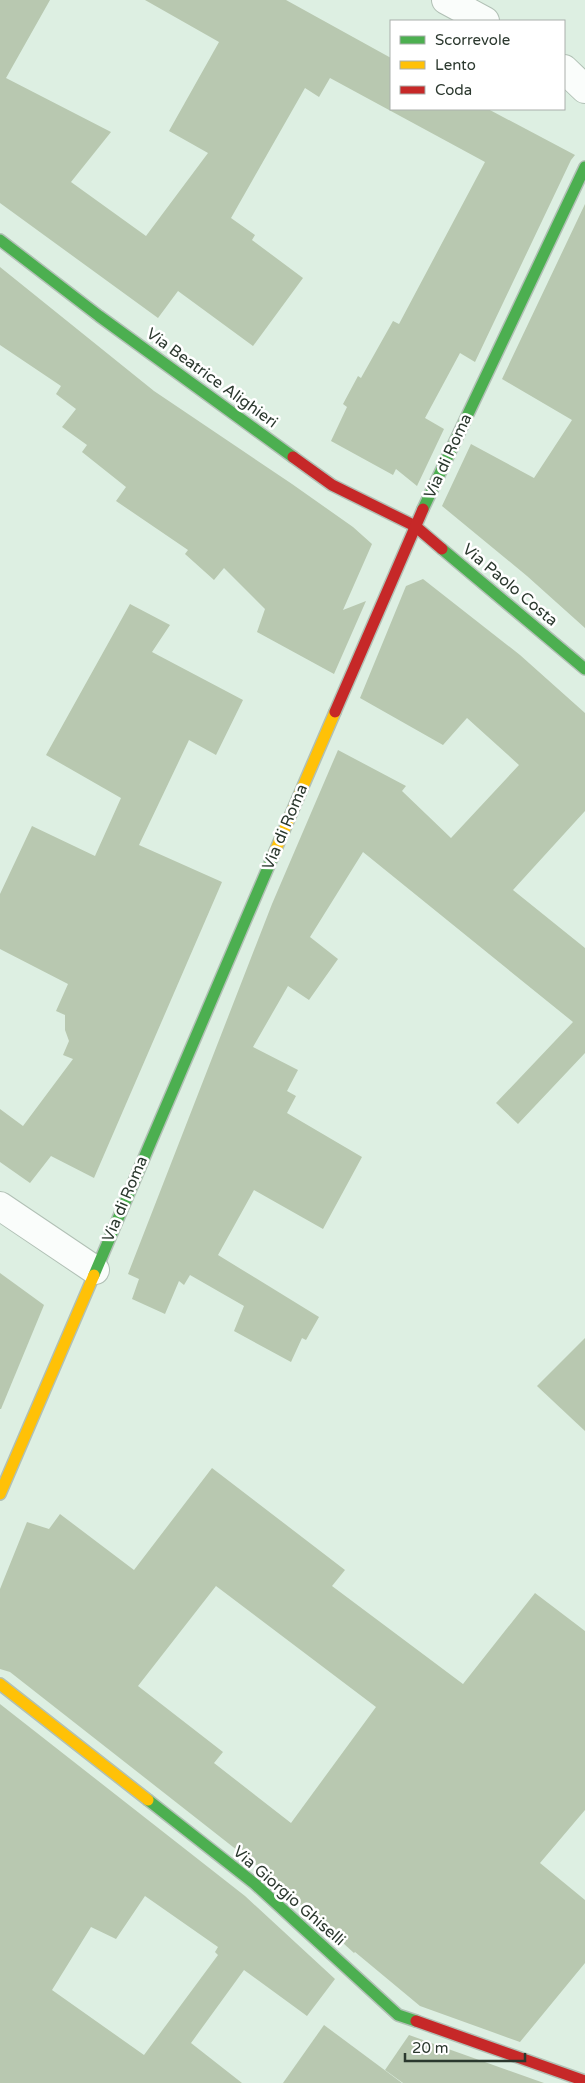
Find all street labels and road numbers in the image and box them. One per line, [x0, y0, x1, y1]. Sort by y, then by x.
street label: Via Beatrice Alighieri [142, 324, 282, 432]
street label: Via di Roma [420, 410, 476, 502]
street label: Via Paolo Costa [458, 539, 562, 631]
street label: Via di Roma [258, 781, 312, 873]
street label: Via di Roma [98, 1153, 152, 1245]
street label: Via Giorgio Ghiselli [229, 1842, 349, 1950]

